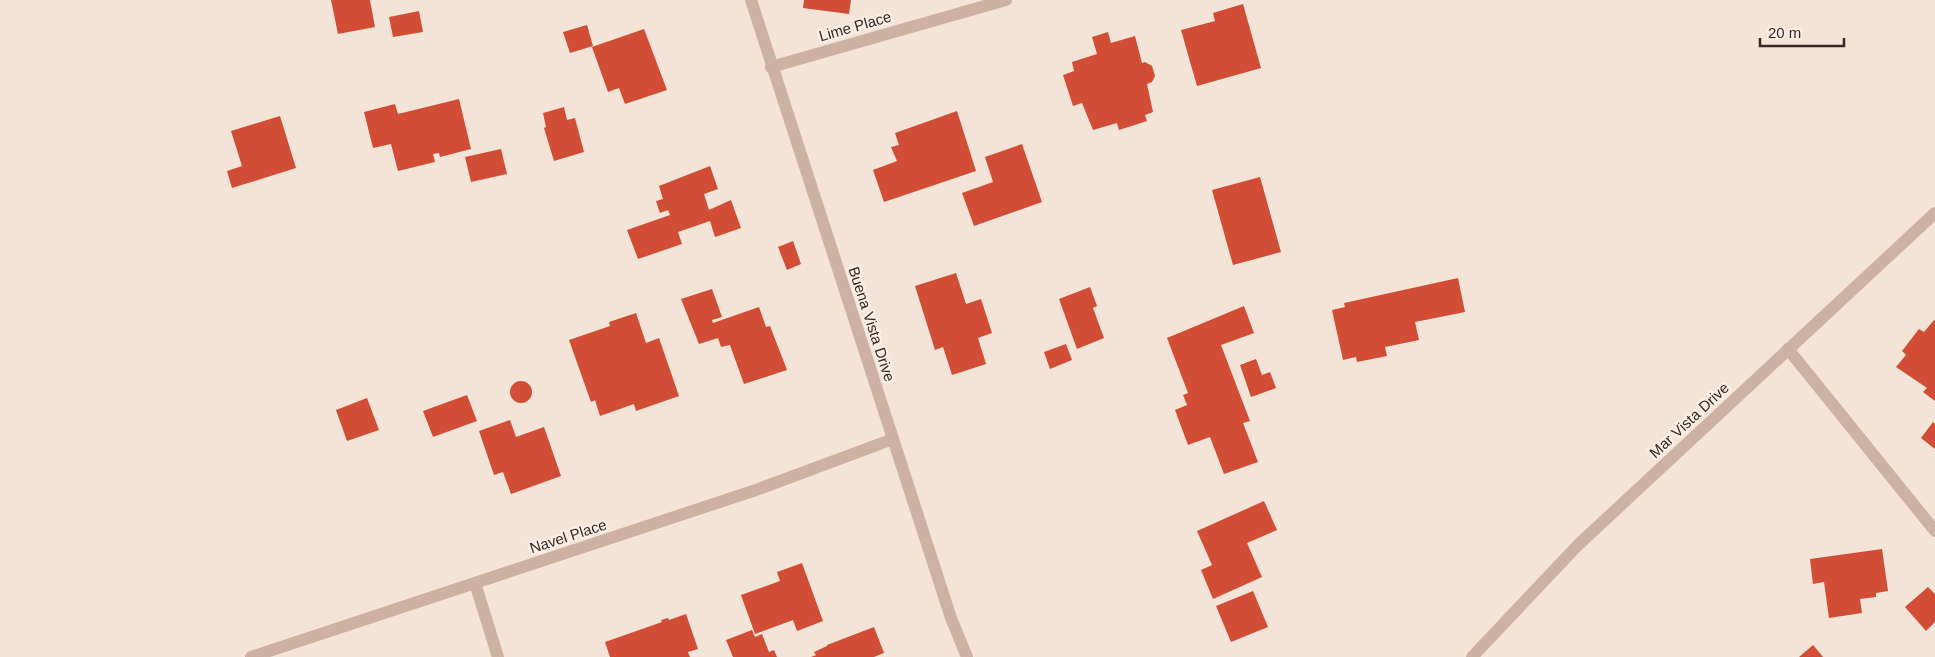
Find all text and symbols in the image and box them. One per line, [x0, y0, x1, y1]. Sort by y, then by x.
street label: Lime Place [817, 8, 893, 44]
scale bar [1760, 15, 1844, 47]
text: 20 m [1768, 24, 1801, 41]
street label: Buena Vista Drive [845, 264, 899, 384]
street label: Mar Vista Drive [1646, 379, 1732, 461]
street label: Navel Place [527, 516, 609, 556]

